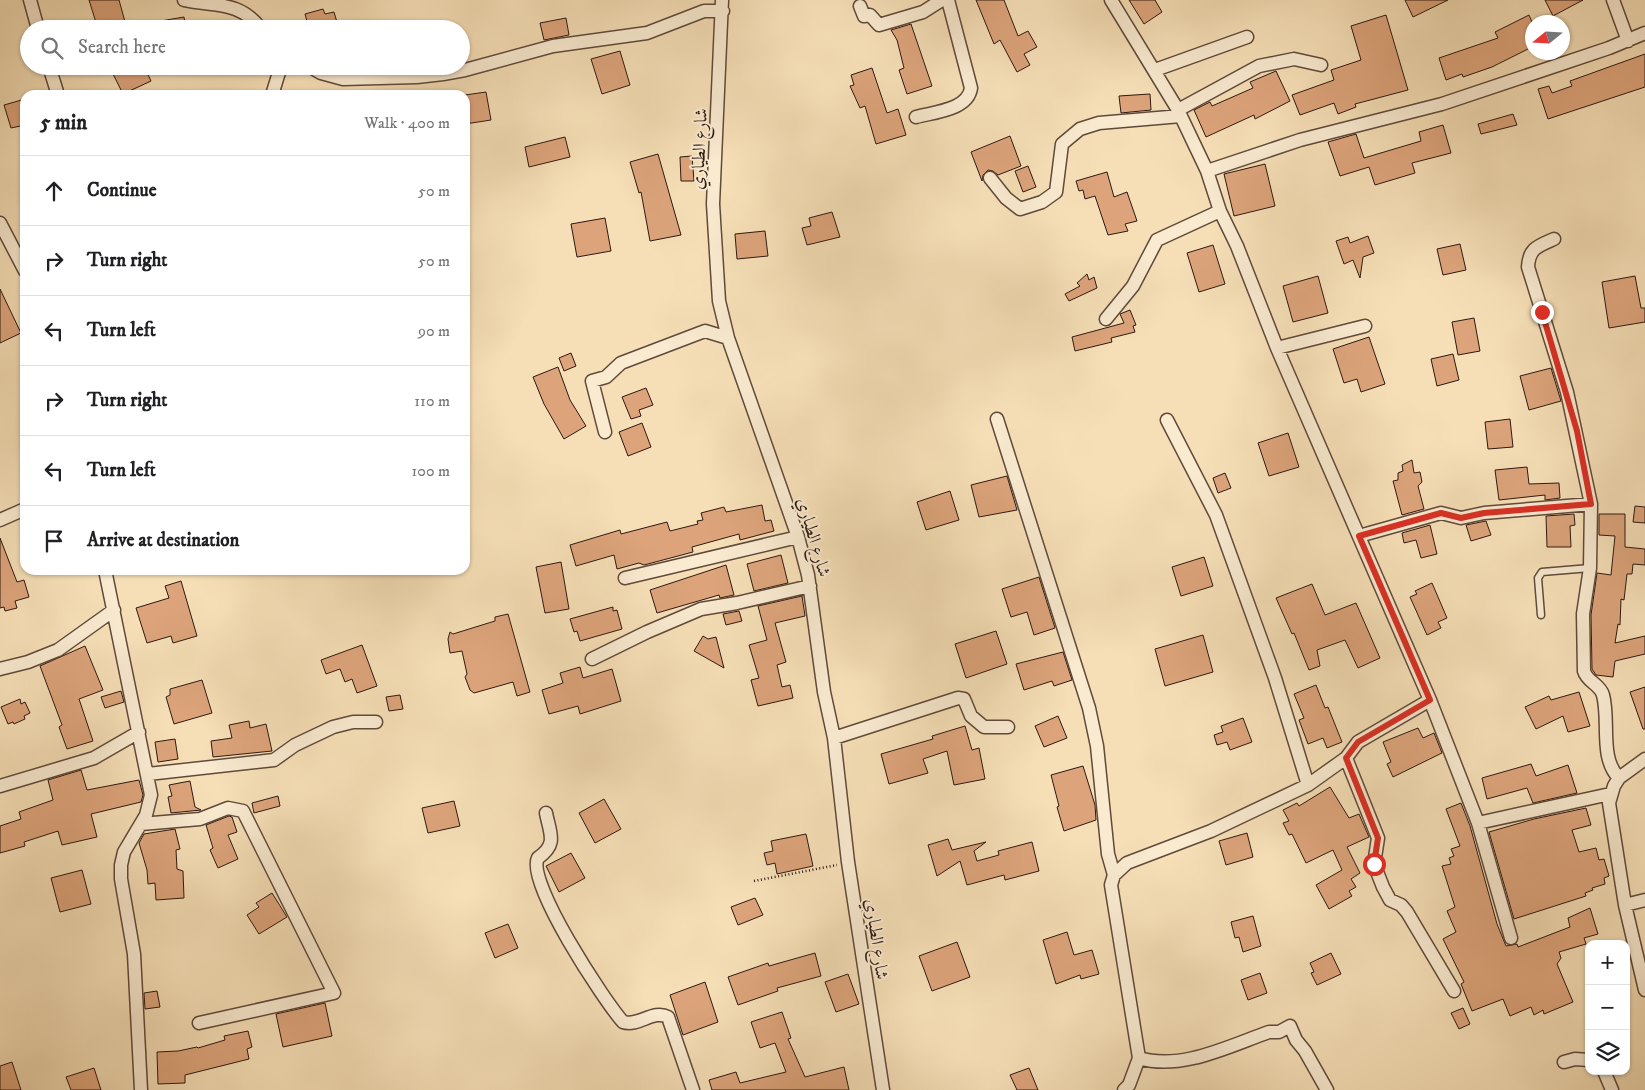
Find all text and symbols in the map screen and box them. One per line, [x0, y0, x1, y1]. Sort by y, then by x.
north arrow [1525, 15, 1570, 60]
search box [20, 20, 470, 75]
icon: search [38, 34, 66, 62]
text: Search here [78, 36, 166, 59]
street label: شارع الطياري [687, 108, 716, 190]
text: 5 min [40, 110, 87, 136]
text: Walk · 400 m [364, 113, 450, 133]
icon: ahead [40, 177, 68, 205]
text: Continue [87, 179, 157, 202]
text: 50 m [418, 181, 450, 201]
icon: right [40, 247, 68, 275]
text: Turn right [87, 249, 167, 272]
text: 50 m [418, 251, 450, 271]
route end [1531, 301, 1554, 324]
icon: left [40, 317, 68, 345]
text: Turn left [87, 319, 156, 342]
text: 90 m [418, 321, 450, 341]
icon: right [40, 387, 68, 415]
text: Turn right [87, 389, 167, 412]
text: 110 m [414, 391, 450, 411]
icon: left [40, 457, 68, 485]
text: Turn left [87, 459, 156, 482]
text: 100 m [412, 461, 450, 481]
street label: شارع الطياري [788, 495, 835, 580]
icon: arrive [40, 527, 68, 555]
text: Arrive at destination [87, 529, 239, 552]
route start [1363, 853, 1386, 876]
street label: شارع الطياري [856, 897, 893, 981]
map controls [1585, 940, 1630, 1075]
button: + [1585, 940, 1630, 985]
button: − [1585, 985, 1630, 1030]
button: layers [1585, 1030, 1630, 1075]

